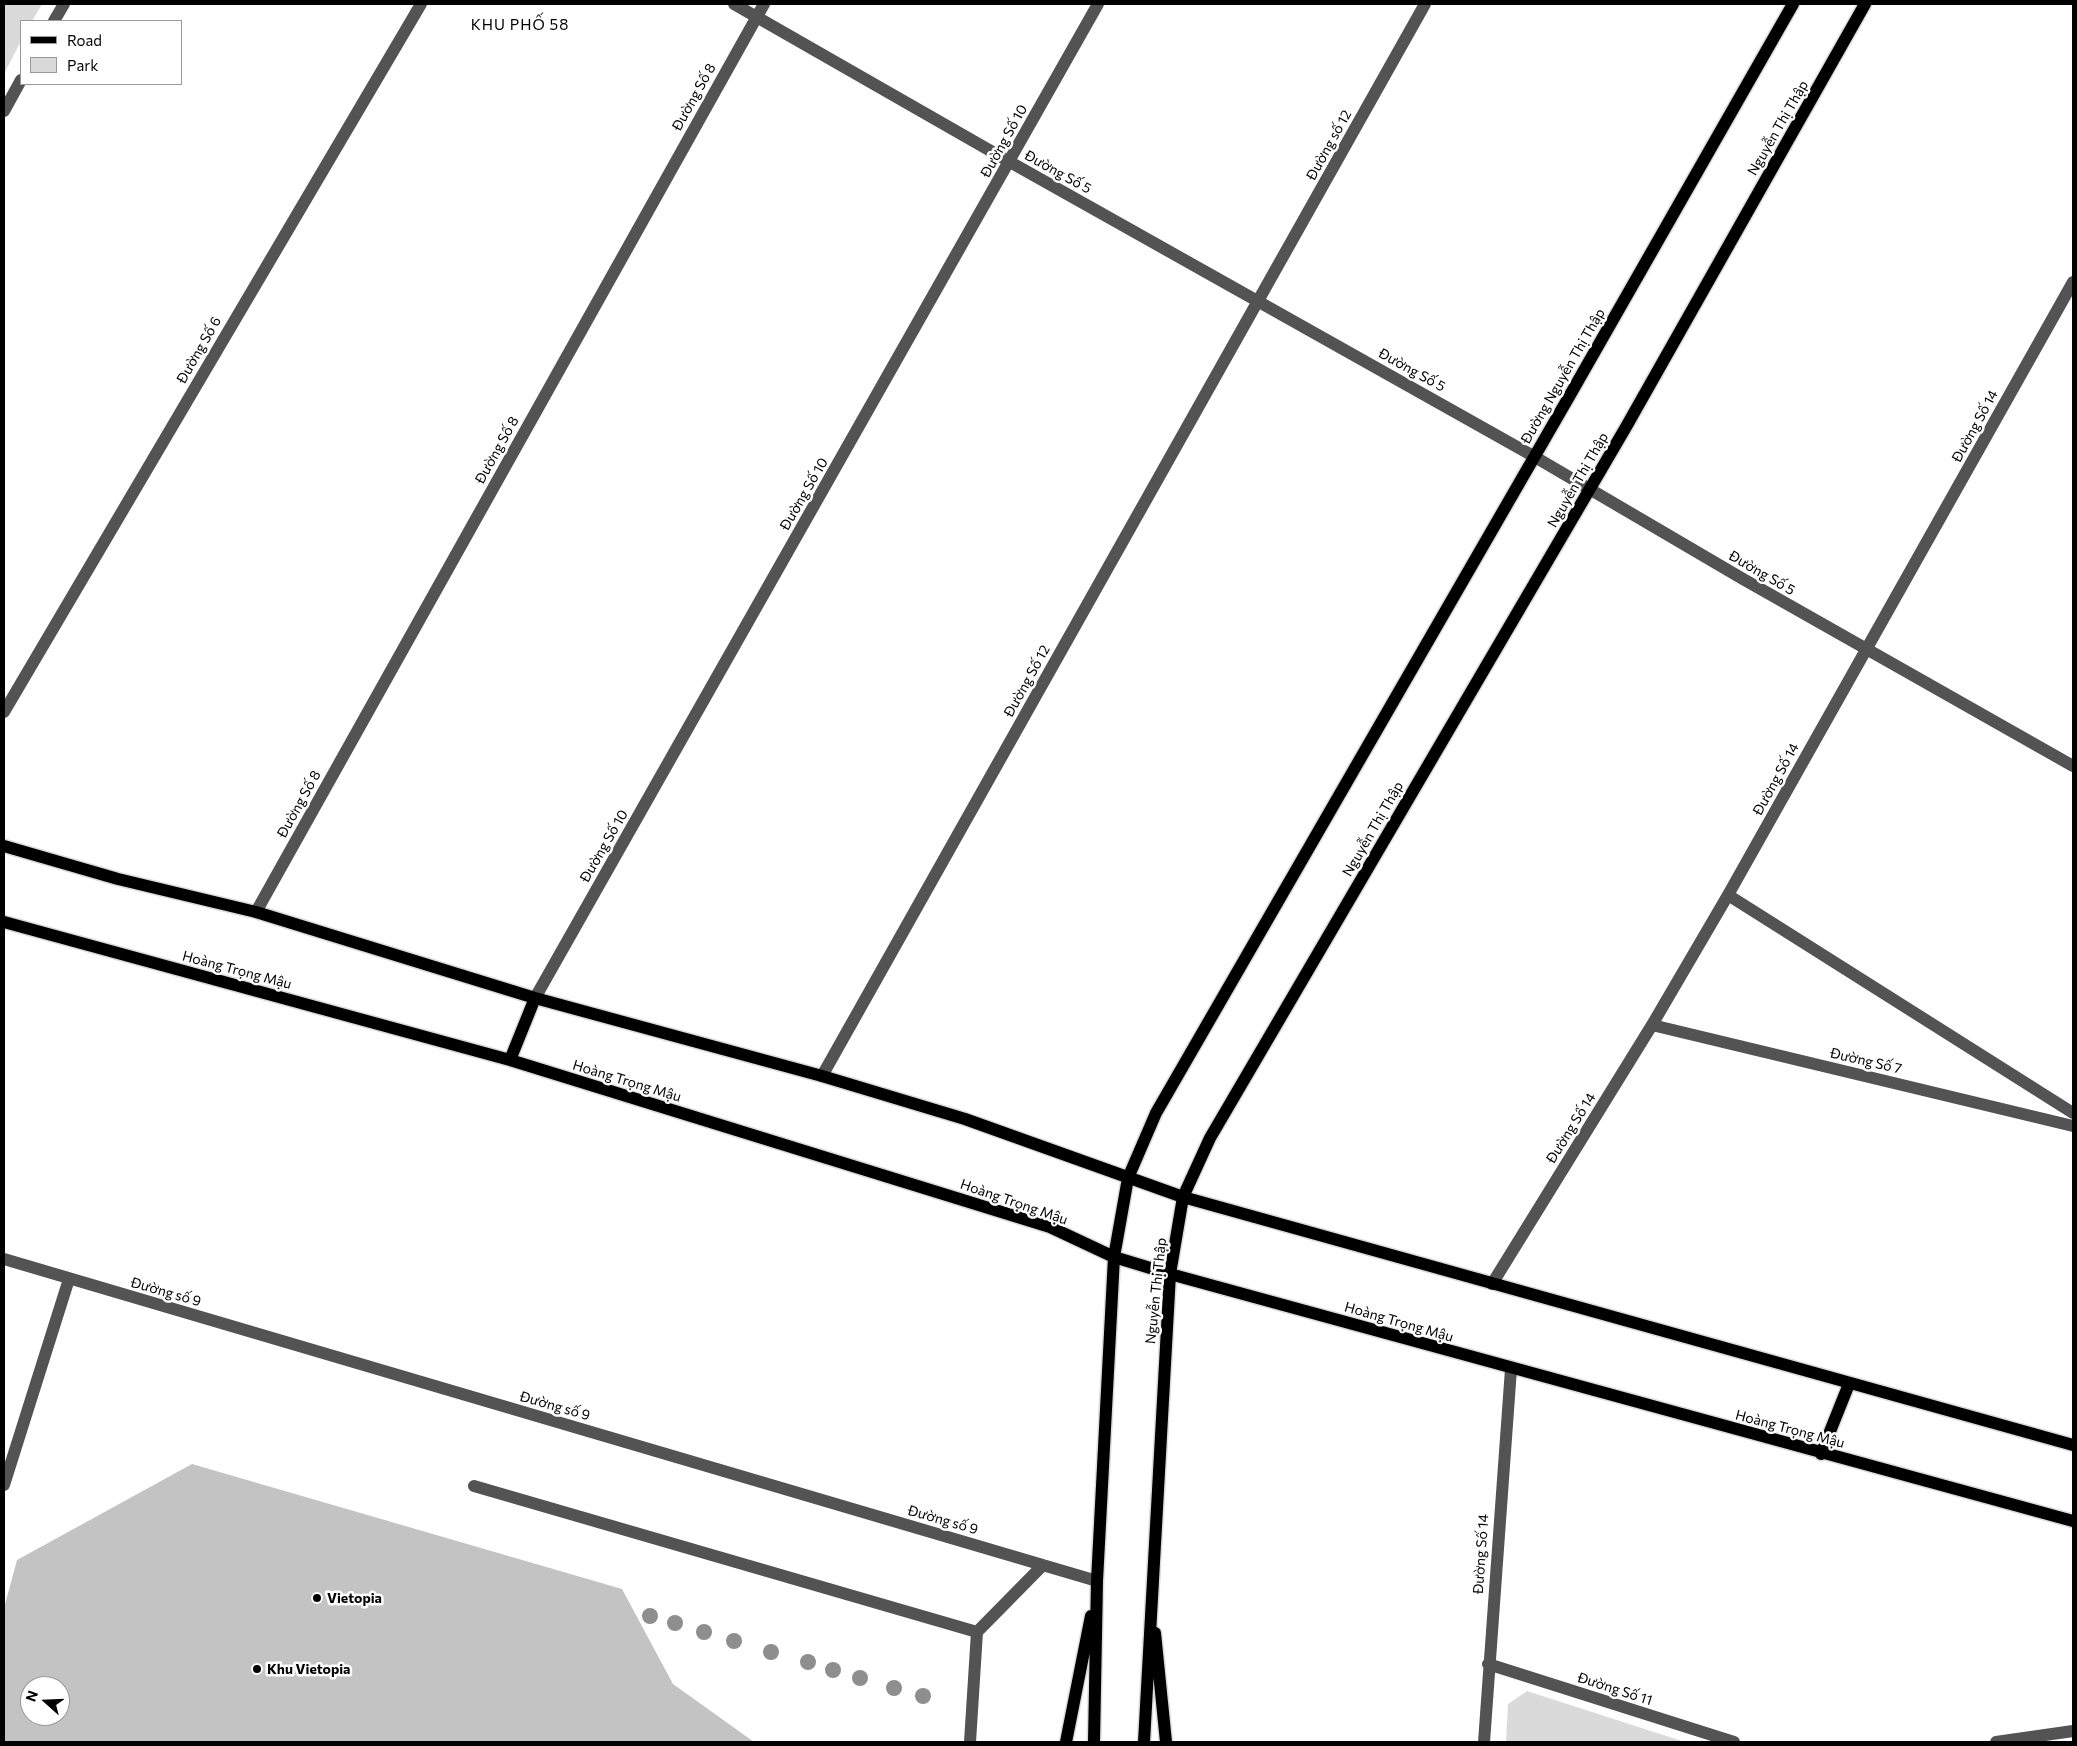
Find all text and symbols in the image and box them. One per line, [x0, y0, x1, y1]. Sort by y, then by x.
district label: KHU PHỐ 58 [469, 16, 571, 34]
legend [20, 20, 182, 85]
text: Road [67, 31, 102, 49]
text: Park [67, 56, 98, 74]
street label: Đường Số 8 [669, 61, 719, 133]
street label: Nguyễn Thị Thập [1744, 78, 1812, 178]
street label: Đường Số 10 [977, 102, 1031, 180]
street label: Đường số 12 [1303, 107, 1355, 183]
street label: Đường Số 5 [1022, 147, 1094, 197]
street label: Đường Nguyễn Thị Thập [1517, 305, 1609, 447]
street label: Đường Số 6 [173, 314, 225, 386]
street label: Đường Số 5 [1376, 345, 1448, 395]
street label: Đường Số 14 [1948, 387, 2002, 465]
street label: Đường Số 8 [472, 414, 522, 486]
street label: Nguyễn Thị Thập [1544, 430, 1612, 530]
street label: Đường Số 10 [777, 455, 831, 533]
street label: Đường Số 5 [1726, 547, 1798, 599]
street label: Đường Số 12 [1000, 642, 1054, 720]
street label: Đường Số 14 [1749, 740, 1803, 818]
street label: Đường Số 8 [274, 768, 324, 840]
street label: Nguyễn Thị Thập [1339, 779, 1407, 879]
street label: Đường Số 10 [577, 807, 631, 885]
street label: Hoàng Trọng Mậu [180, 947, 294, 993]
street label: Đường Số 7 [1829, 1045, 1903, 1077]
street label: Hoàng Trọng Mậu [571, 1057, 683, 1105]
street label: Đường Số 14 [1543, 1090, 1599, 1166]
street label: Hoàng Trọng Mậu [958, 1176, 1070, 1228]
street label: Nguyễn Thị Thập [1142, 1237, 1170, 1345]
street label: Đường số 9 [129, 1274, 203, 1310]
street label: Hoàng Trọng Mậu [1343, 1298, 1455, 1346]
street label: Đường số 9 [518, 1388, 592, 1424]
street label: Hoàng Trọng Mậu [1733, 1406, 1847, 1452]
street label: Đường số 9 [906, 1502, 980, 1538]
street label: Đường Số 14 [1470, 1514, 1492, 1594]
place label: Vietopia [327, 1590, 382, 1606]
marker: Vietopia [311, 1592, 323, 1604]
place label: Khu Vietopia [267, 1661, 350, 1677]
marker: Khu Vietopia [251, 1663, 263, 1675]
street label: Đường Số 11 [1576, 1669, 1654, 1709]
north arrow [20, 1676, 70, 1726]
text: N [22, 1688, 41, 1704]

